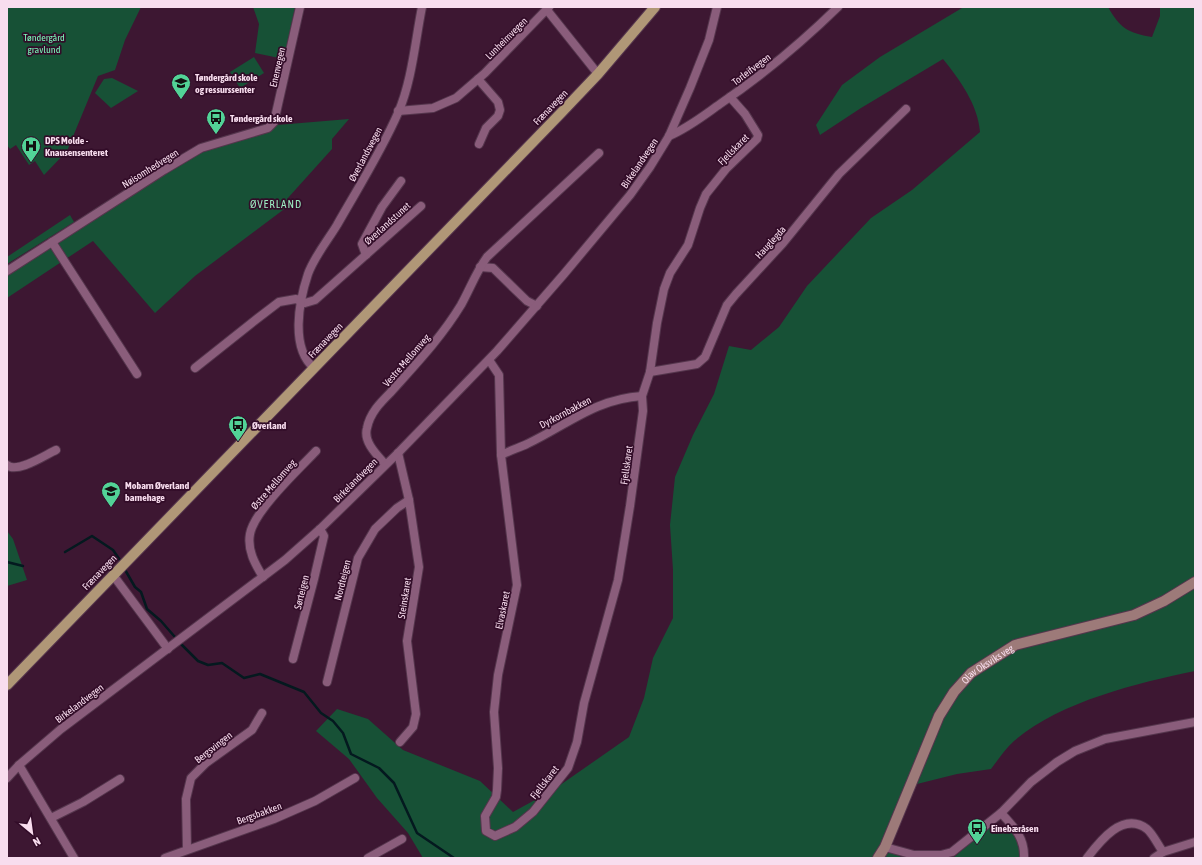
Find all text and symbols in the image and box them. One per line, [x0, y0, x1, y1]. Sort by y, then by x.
street label: Lunheimvegen [483, 15, 530, 62]
park label: Tøndergård gravlund [23, 32, 65, 55]
street label: Enenvegen [268, 46, 287, 88]
street label: Torleifvegen [730, 51, 773, 88]
school or university icon: Tøndergård skole og ressurssenter [170, 72, 192, 100]
place label: Tøndergård skole og ressurssenter [195, 72, 258, 95]
street label: Frænavegen [531, 87, 570, 127]
bus stop icon: Tøndergård skole [205, 107, 227, 135]
place label: Tøndergård skole [230, 113, 293, 124]
street label: Øverlandsvegen [347, 125, 384, 183]
street label: Fjellskaret [716, 132, 751, 167]
hospital icon: DPS Molde - Knausensenteret [20, 135, 42, 163]
place label: DPS Molde - Knausensenteret [45, 135, 108, 158]
street label: Birkelandvegen [619, 136, 660, 190]
street label: Nøisomhedvegen [120, 147, 181, 190]
district label: ØVERLAND [250, 198, 302, 210]
street label: Øverlandstunet [362, 200, 413, 247]
street label: Hauglegda [753, 223, 788, 261]
street label: Frænavegen [306, 320, 345, 360]
street label: Vestre Mellomveg [381, 331, 433, 389]
street label: Dyrkornbakken [538, 394, 593, 431]
bus stop icon: Øverland [227, 414, 249, 442]
place label: Øverland [252, 420, 286, 431]
street label: Fjellskaret [618, 445, 635, 485]
street label: Birkelandvegen [331, 456, 380, 505]
street label: Østre Mellomveg [249, 457, 298, 511]
school or university icon: Mobarn Øverland barnehage [100, 480, 122, 508]
place label: Mobarn Øverland barnehage [125, 480, 189, 503]
street label: Frænavegen [80, 552, 119, 592]
street label: Nordteigen [332, 559, 353, 602]
street label: Sørteigen [292, 574, 311, 610]
street label: Steinskaret [396, 577, 413, 619]
street label: Elvaskaret [493, 590, 512, 630]
street label: Olav Oksviks veg [959, 642, 1016, 686]
street label: Birkelandvegen [53, 682, 106, 725]
street label: Bergsvingen [192, 729, 234, 765]
street label: Fjellskaret [528, 763, 561, 801]
street label: Bergsbakken [235, 800, 283, 827]
north arrow [12, 813, 52, 853]
bus stop icon: Einebæråsen [966, 817, 988, 845]
place label: Einebæråsen [991, 823, 1039, 834]
text: N [31, 835, 43, 849]

